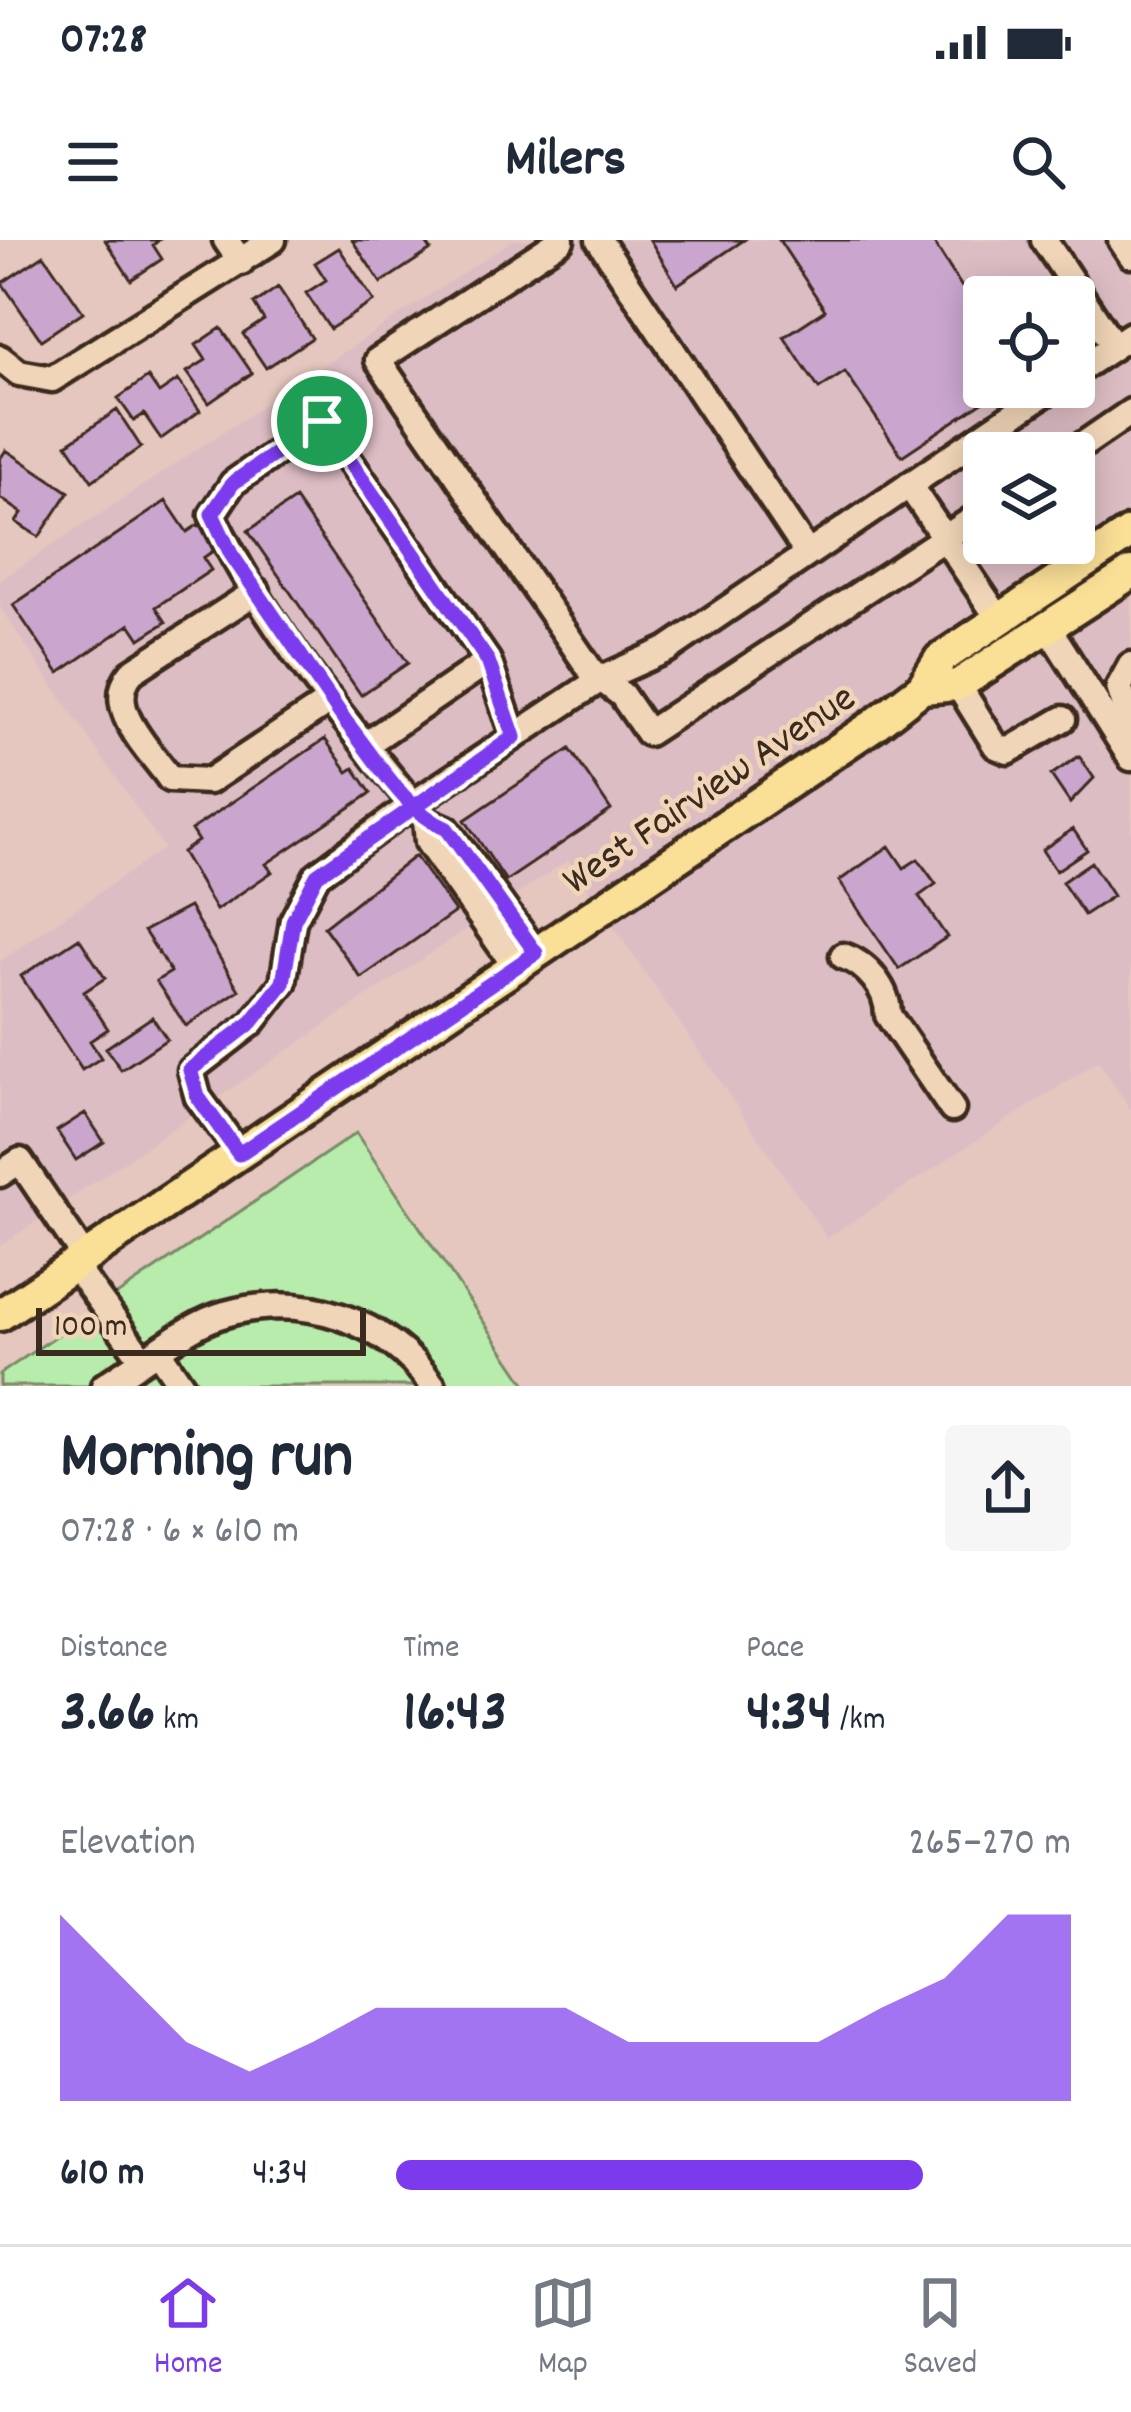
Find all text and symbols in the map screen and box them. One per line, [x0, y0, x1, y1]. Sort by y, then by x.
text: 07:28 [60, 10, 147, 74]
text: Milers [505, 124, 626, 201]
icon: menu [60, 129, 126, 195]
icon: search [1005, 129, 1071, 195]
map controls [963, 276, 1095, 564]
button: locate [963, 276, 1095, 408]
pin [271, 370, 373, 472]
icon: arrive [289, 388, 355, 454]
button: layers [963, 432, 1095, 564]
street label: West Fairview Avenue [552, 671, 870, 912]
scale bar [36, 1302, 366, 1355]
text: 100 m [54, 1305, 127, 1352]
text: Morning run [60, 1414, 353, 1508]
button: share [945, 1425, 1071, 1551]
text: 07:28 · 6 × 610 m [60, 1506, 299, 1561]
text: Distance [60, 1626, 168, 1673]
text: Time [403, 1626, 459, 1673]
text: Pace [746, 1626, 804, 1673]
text: 3.66 [60, 1673, 155, 1759]
text: 16:43 [403, 1673, 507, 1759]
text: 4:34 [746, 1673, 832, 1759]
text: km [155, 1698, 199, 1745]
text: /km [832, 1698, 886, 1745]
text: Elevation [60, 1818, 196, 1873]
text: 265–270 m [908, 1818, 1071, 1873]
text: 610 m [60, 2148, 145, 2203]
text: 4:34 [252, 2148, 308, 2203]
tab: Home [154, 2270, 223, 2389]
tab: Map [530, 2270, 596, 2389]
tab: Saved [903, 2270, 977, 2389]

